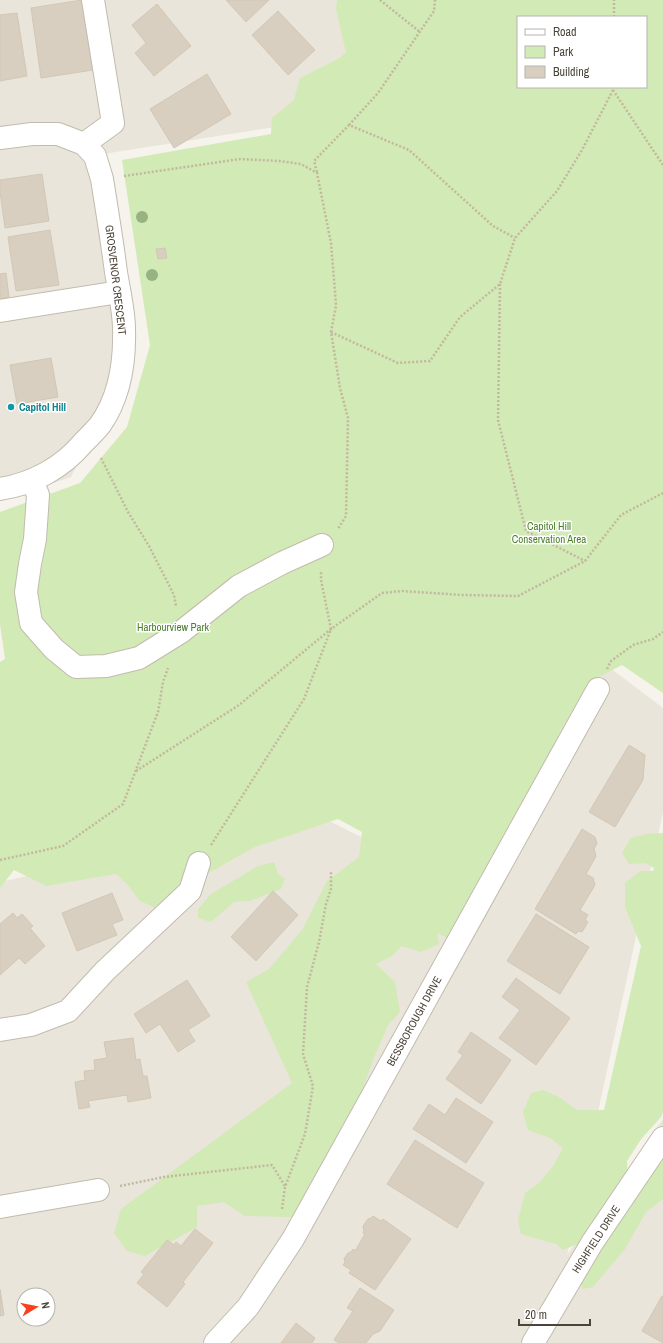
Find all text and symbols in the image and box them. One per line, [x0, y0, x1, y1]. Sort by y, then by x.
legend [517, 16, 647, 88]
text: Road [553, 24, 577, 40]
text: Park [553, 44, 573, 60]
text: Building [553, 64, 590, 80]
street label: GROSVENOR CRESCENT [102, 224, 130, 336]
place label: Capitol Hill [19, 400, 66, 414]
marker: Capitol Hill [6, 402, 16, 412]
park label: Capitol Hill Conservation Area [512, 519, 586, 546]
park label: Harbourview Park [137, 620, 210, 634]
street label: BESSBOROUGH DRIVE [383, 974, 445, 1068]
street label: HIGHFIELD DRIVE [569, 1202, 623, 1276]
north arrow [16, 1287, 56, 1327]
text: N [38, 1301, 53, 1310]
scale bar [519, 1301, 590, 1327]
text: 20 m [525, 1307, 547, 1323]

